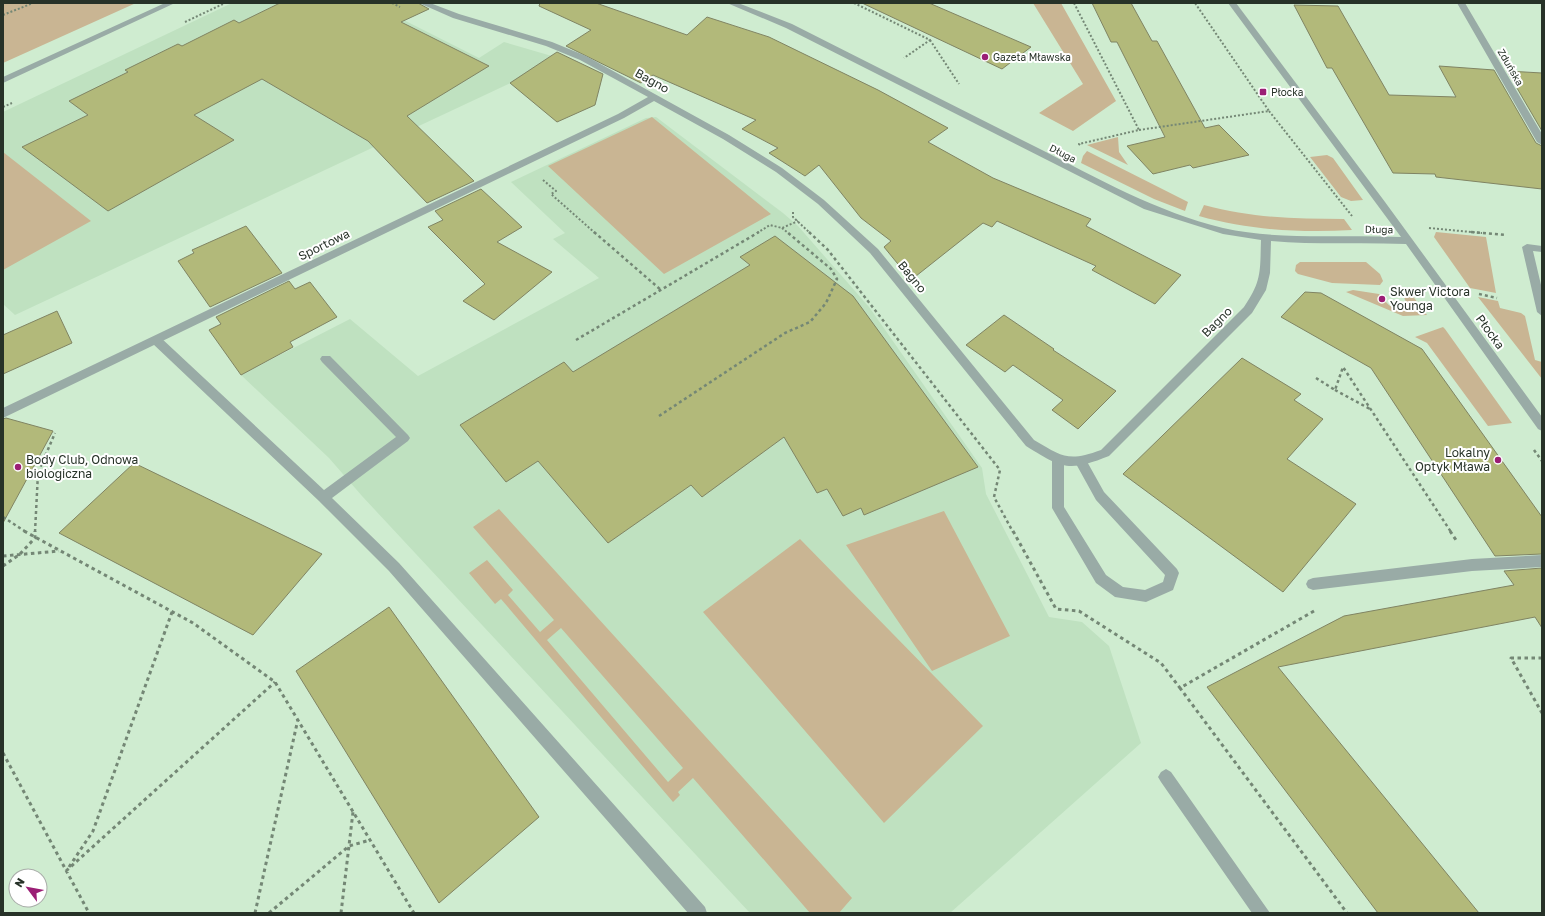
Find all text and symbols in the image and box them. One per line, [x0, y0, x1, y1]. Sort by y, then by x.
street label: Zduńska [1496, 46, 1526, 88]
place label: Gazeta Mławska [993, 51, 1071, 63]
marker: Gazeta Mławska [980, 52, 990, 62]
street label: Bagno [633, 65, 672, 96]
place label: Płocka [1271, 86, 1304, 98]
marker: Płocka [1258, 87, 1268, 97]
street label: Długa [1048, 141, 1078, 165]
street label: Długa [1365, 223, 1393, 235]
street label: Sportowa [296, 226, 352, 263]
street label: Bagno [895, 258, 930, 296]
place label: Skwer Victora Younga [1390, 284, 1470, 313]
marker: Skwer Victora Younga [1377, 294, 1387, 304]
street label: Bagno [1198, 303, 1235, 340]
street label: Płocka [1473, 312, 1508, 352]
place label: Lokalny Optyk Mława [1415, 445, 1490, 474]
place label: Body Club, Odnowa biologiczna [26, 452, 138, 481]
marker: Lokalny Optyk Mława [1493, 455, 1503, 465]
marker: Body Club, Odnowa biologiczna [13, 462, 23, 472]
north arrow [8, 868, 48, 908]
text: N [11, 875, 27, 889]

